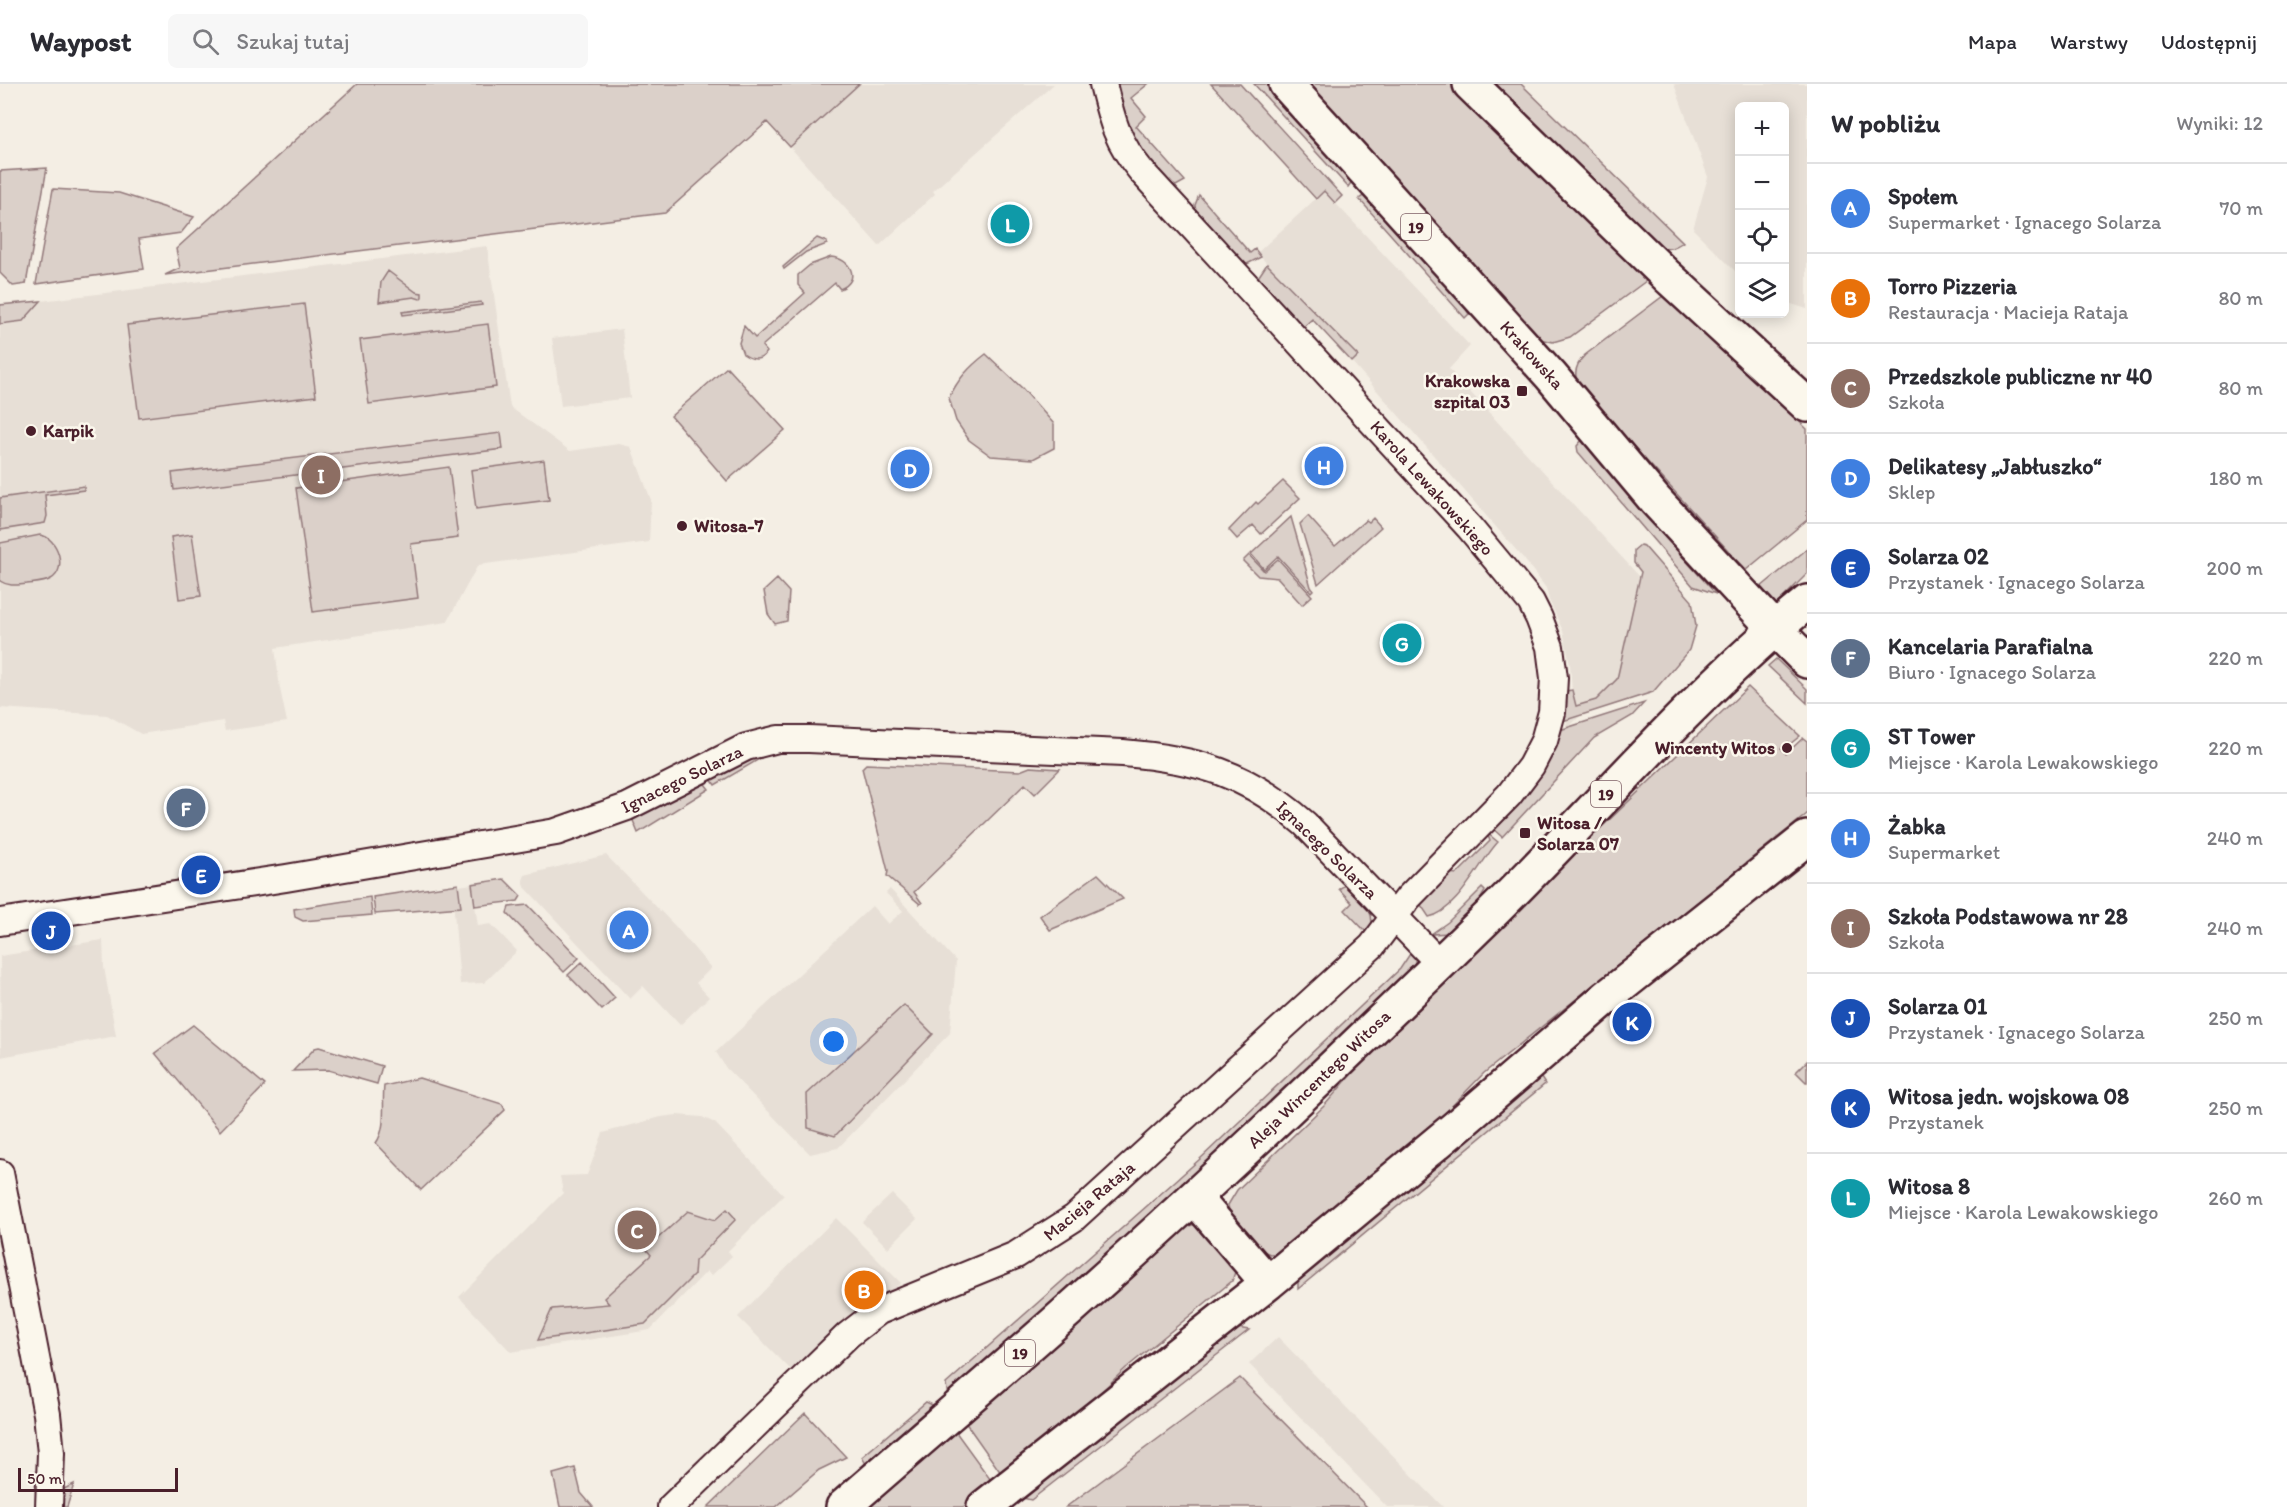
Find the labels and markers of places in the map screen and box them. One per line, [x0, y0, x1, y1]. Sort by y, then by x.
pin: L [990, 202, 1030, 246]
place label: Krakowska szpital 03 [1425, 370, 1511, 413]
marker: Krakowska szpital 03 [1515, 384, 1529, 398]
place label: Karpik [43, 420, 95, 442]
marker: Karpik [24, 424, 38, 438]
pin: H [1304, 444, 1344, 488]
pin: D [890, 446, 930, 492]
pin: I [302, 452, 340, 498]
place label: Witosa-7 [694, 515, 763, 537]
marker: Witosa-7 [675, 519, 689, 533]
pin: G [1382, 620, 1422, 666]
place label: Wincenty Witos [1655, 737, 1775, 759]
marker: Wincenty Witos [1780, 741, 1794, 755]
pin: F [166, 786, 206, 830]
place label: Witosa / Solarza 07 [1537, 812, 1619, 855]
marker: Witosa / Solarza 07 [1518, 826, 1532, 840]
pin: E [182, 852, 220, 898]
pin: J [32, 908, 70, 954]
pin: A [610, 908, 648, 952]
pin: K [1612, 1000, 1652, 1044]
pin: C [618, 1208, 656, 1252]
pin: B [844, 1268, 884, 1312]

